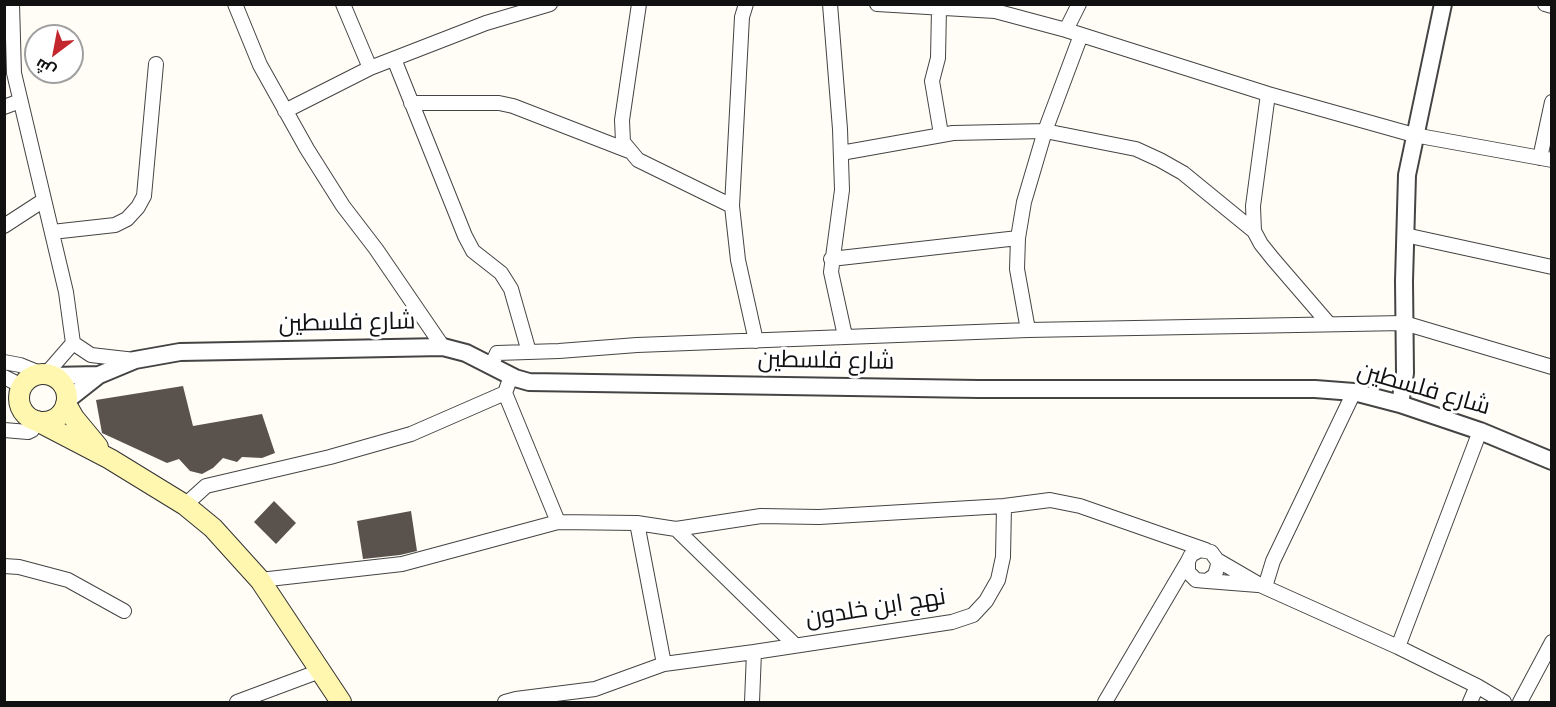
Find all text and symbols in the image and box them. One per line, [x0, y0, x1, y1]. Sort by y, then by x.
north arrow [24, 24, 84, 84]
text: ش [30, 52, 61, 83]
street label: شارع فلسطين [278, 309, 416, 341]
street label: شارع فلسطين [757, 347, 895, 379]
street label: شارع فلسطين [1353, 358, 1493, 424]
street label: نهج ابن خلدون [804, 585, 948, 635]

